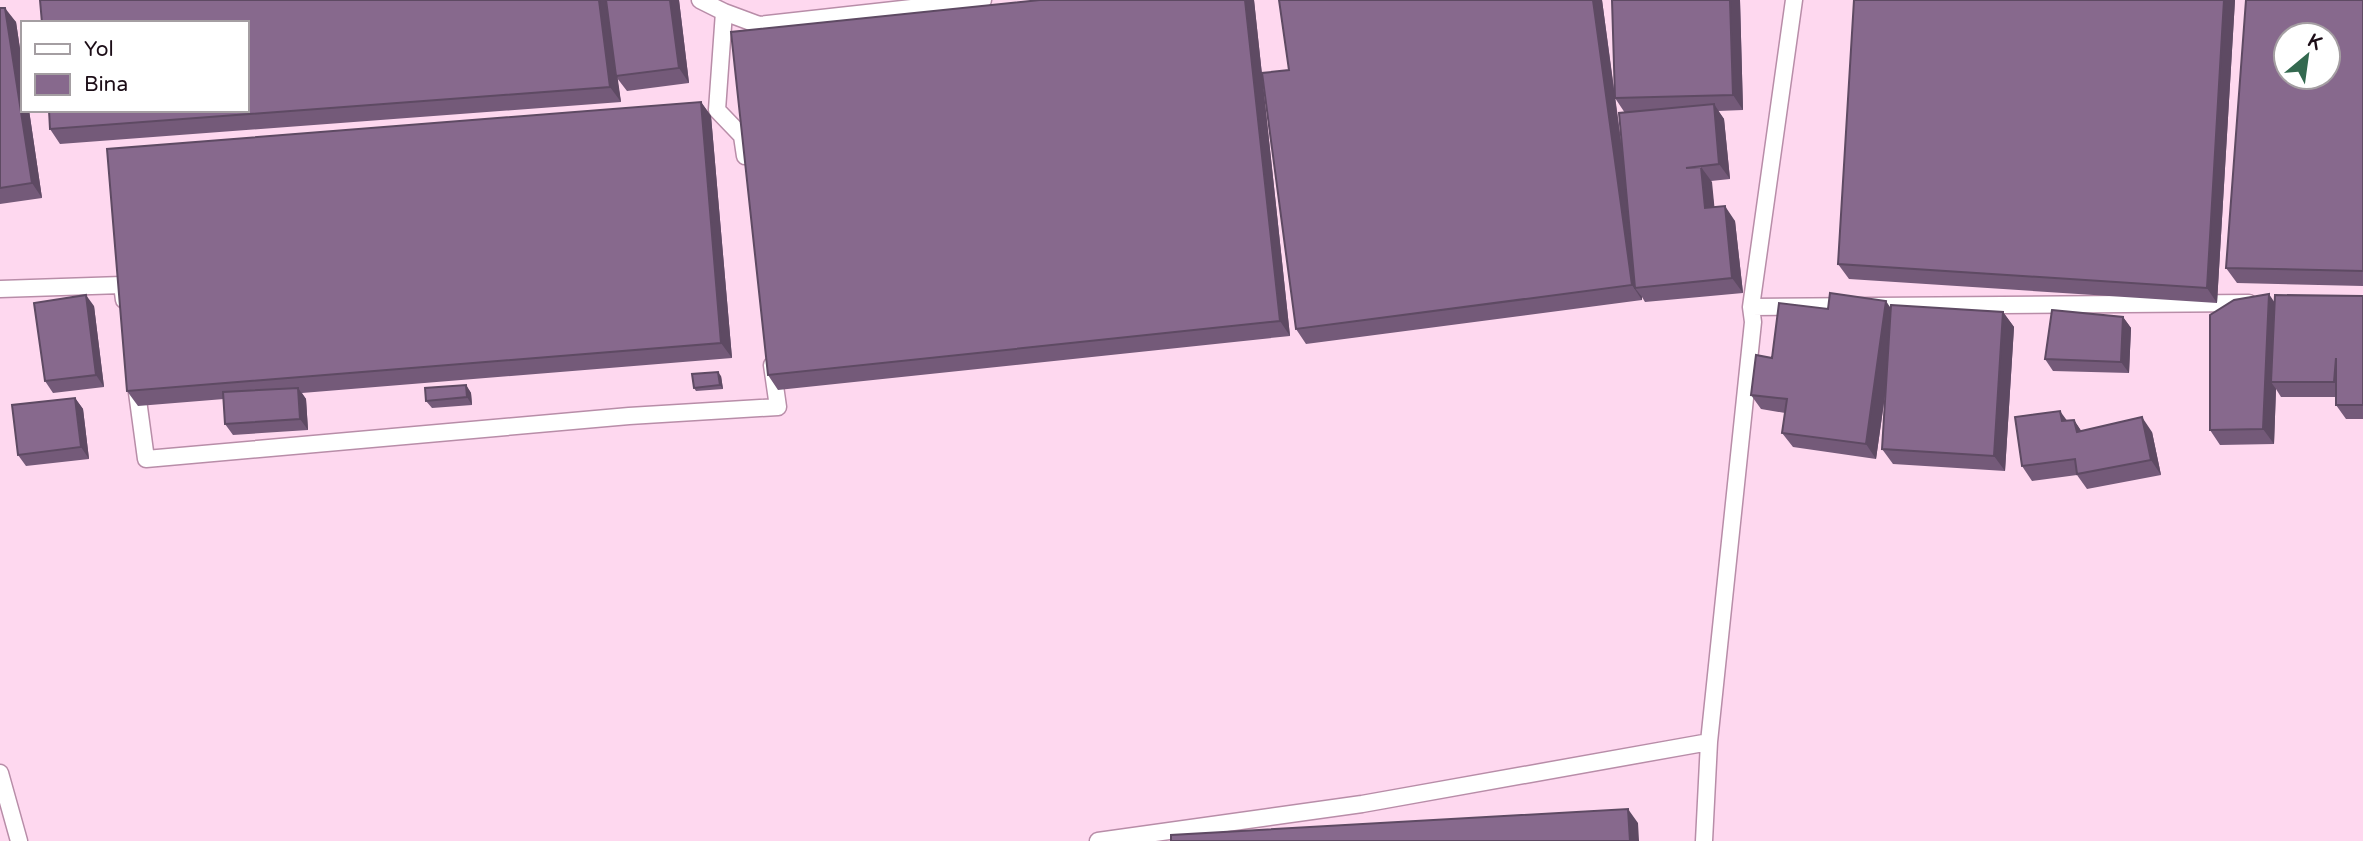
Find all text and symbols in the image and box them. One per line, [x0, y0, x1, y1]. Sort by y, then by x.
legend [21, 21, 248, 112]
north arrow [2272, 21, 2342, 91]
text: K [2304, 29, 2326, 55]
text: Yol [84, 37, 114, 62]
text: Bina [84, 72, 128, 97]

